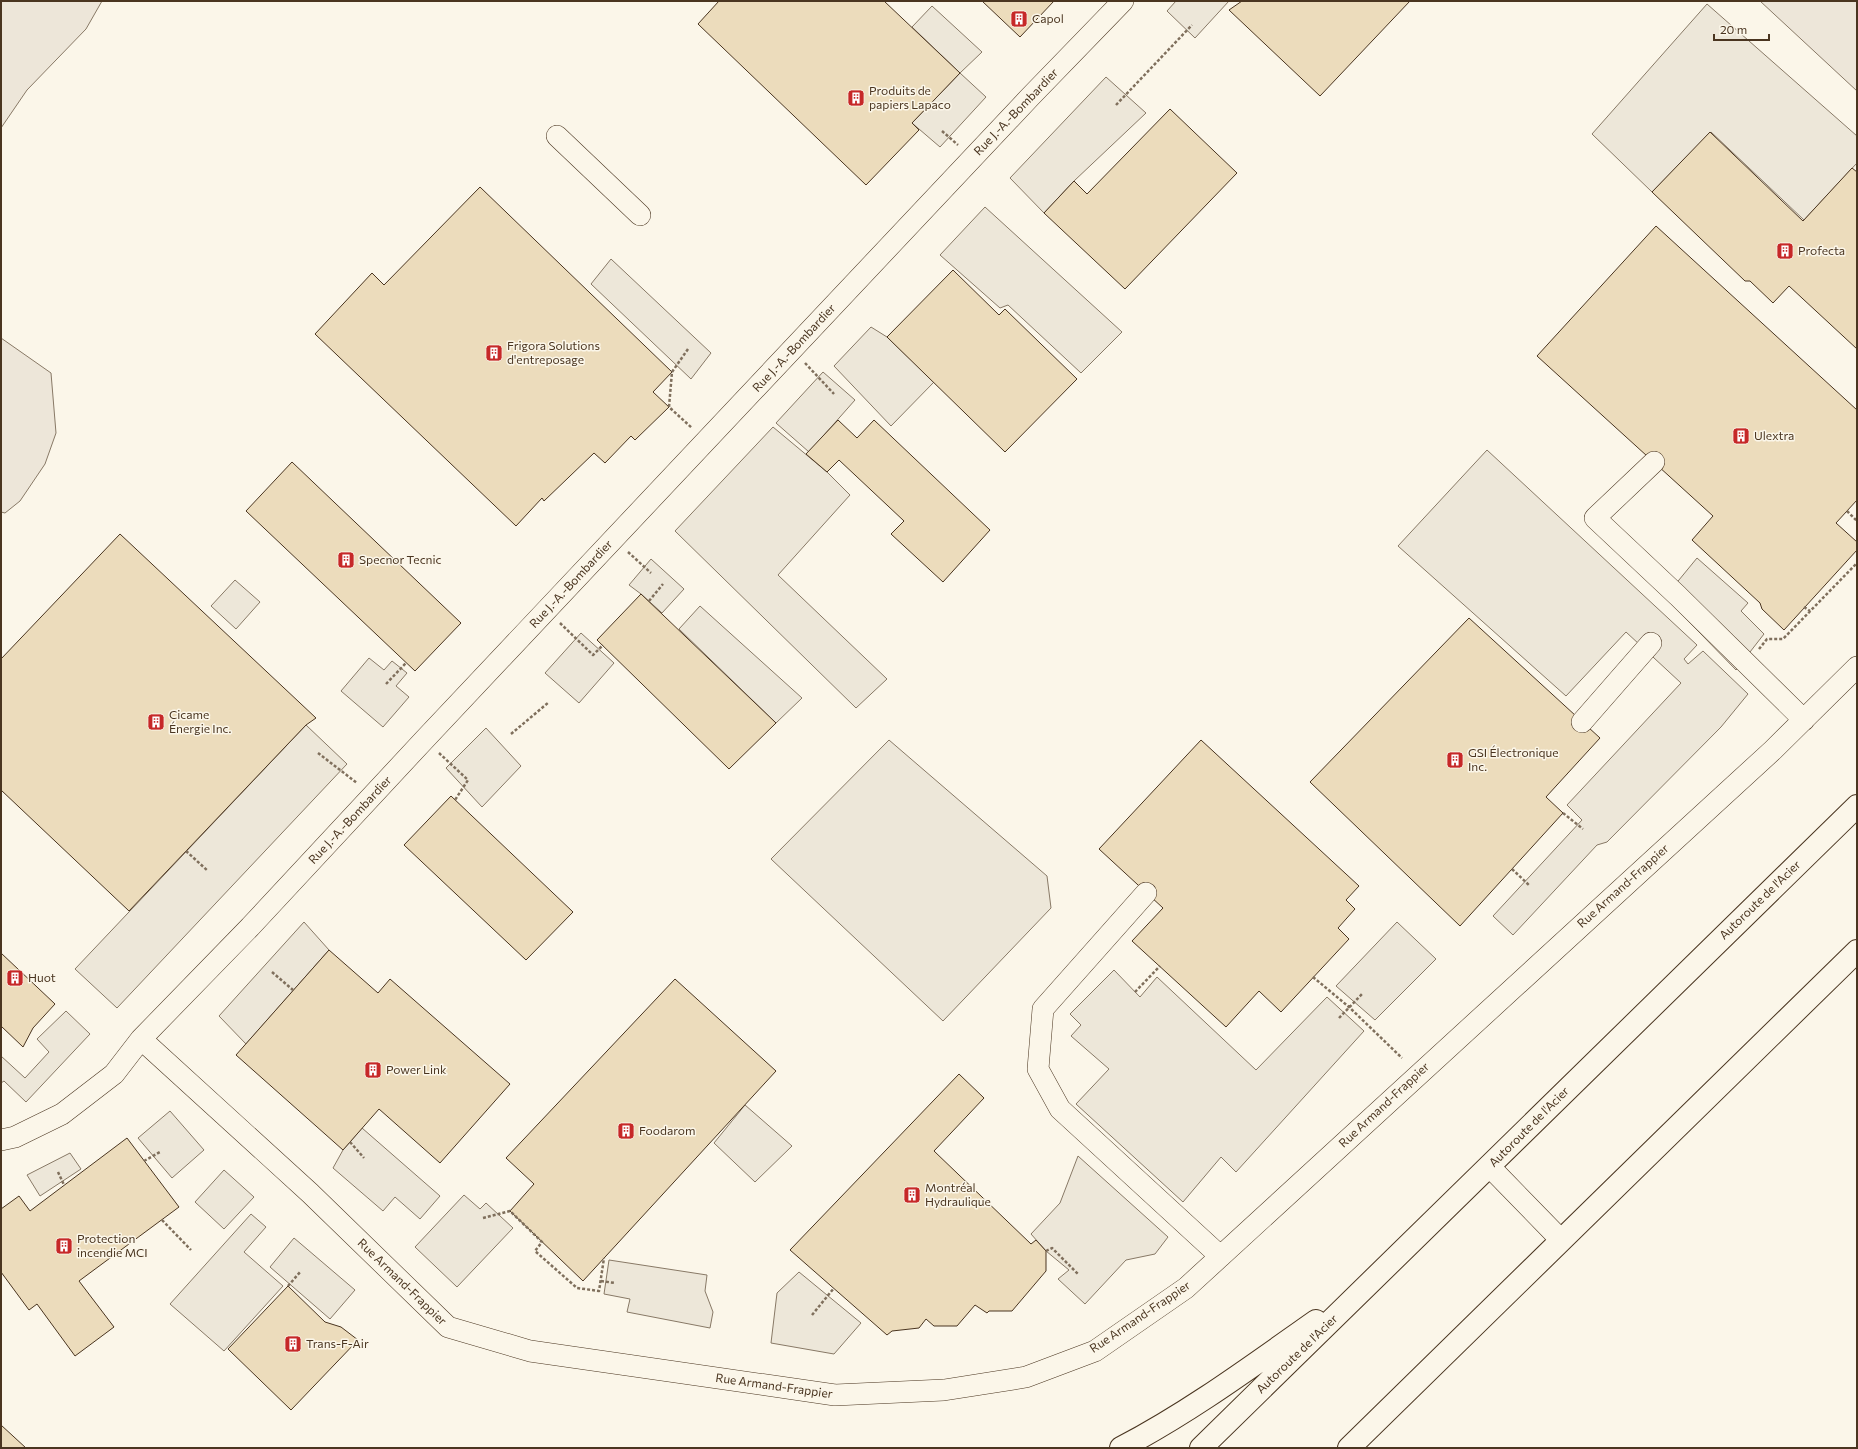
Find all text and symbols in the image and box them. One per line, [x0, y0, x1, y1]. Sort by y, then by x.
building icon: Capol [1009, 9, 1029, 29]
place label: Capol [1032, 11, 1064, 25]
scale bar [1714, 16, 1769, 42]
text: 20 m [1720, 22, 1747, 36]
street label: Rue J.-A.-Bombardier [970, 65, 1061, 158]
place label: Produits de papiers Lapaco [869, 83, 951, 111]
building icon: Produits de papiers Lapaco [846, 88, 866, 108]
building icon: Profecta [1775, 241, 1795, 261]
place label: Profecta [1798, 243, 1845, 257]
street label: Rue J.-A.-Bombardier [749, 300, 839, 395]
place label: Frigora Solutions d'entreposage [507, 338, 600, 366]
building icon: Frigora Solutions d'entreposage [484, 343, 504, 363]
building icon: Ulextra [1731, 426, 1751, 446]
place label: Ulextra [1754, 428, 1794, 442]
street label: Rue J.-A.-Bombardier [526, 536, 616, 631]
building icon: Specnor Tecnic [336, 550, 356, 570]
place label: Specnor Tecnic [359, 552, 442, 566]
place label: Cicame Énergie Inc. [169, 707, 232, 735]
building icon: Cicame Énergie Inc. [146, 712, 166, 732]
place label: GSI Électronique Inc. [1468, 745, 1559, 773]
building icon: GSI Électronique Inc. [1445, 750, 1465, 770]
street label: Rue J.-A.-Bombardier [305, 772, 395, 867]
street label: Rue Armand-Frappier [1574, 840, 1671, 930]
street label: Autoroute de l'Acier [1716, 857, 1803, 942]
building icon: Huot [5, 968, 25, 988]
place label: Huot [28, 970, 56, 984]
street label: Rue Armand-Frappier [1335, 1059, 1431, 1150]
building icon: Power Link [363, 1060, 383, 1080]
place label: Power Link [386, 1062, 447, 1076]
street label: Autoroute de l'Acier [1485, 1083, 1571, 1169]
building icon: Foodarom [616, 1121, 636, 1141]
place label: Foodarom [639, 1123, 695, 1137]
place label: Montréal Hydraulique [925, 1180, 991, 1208]
building icon: Montréal Hydraulique [902, 1185, 922, 1205]
place label: Protection incendie MCI [77, 1231, 148, 1259]
street label: Rue Armand-Frappier [355, 1235, 450, 1327]
building icon: Protection incendie MCI [54, 1236, 74, 1256]
street label: Rue Armand-Frappier [1087, 1277, 1192, 1355]
street label: Autoroute de l'Acier [1253, 1311, 1340, 1396]
building icon: Trans-F-Air [283, 1334, 303, 1354]
place label: Trans-F-Air [306, 1336, 369, 1350]
street label: Rue Armand-Frappier [715, 1370, 834, 1400]

